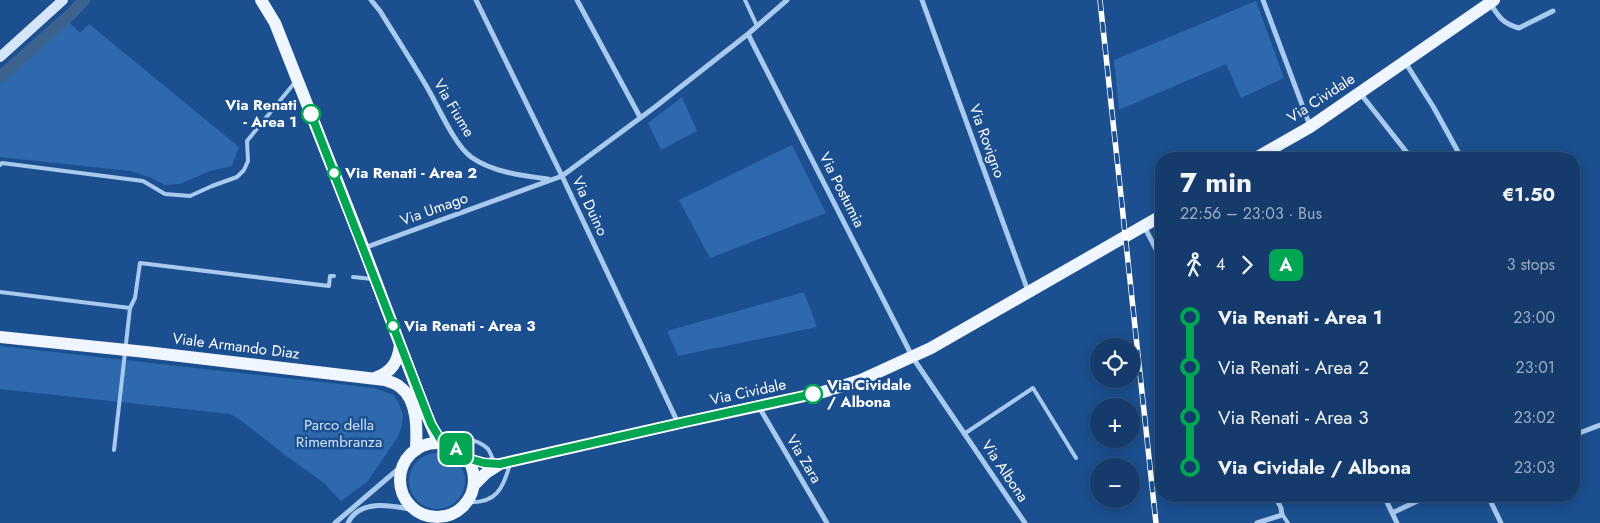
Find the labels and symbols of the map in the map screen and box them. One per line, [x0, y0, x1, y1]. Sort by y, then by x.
street label: Via Cividale [1283, 68, 1360, 128]
street label: Via Fiume [428, 75, 480, 141]
place label: Via Renati - Area 1 [224, 94, 297, 133]
street label: Via Rovigno [963, 101, 1011, 181]
marker: Via Renati - Area 1 [301, 104, 321, 124]
street label: Via Postumia [814, 149, 870, 231]
place label: Via Renati - Area 2 [344, 162, 477, 184]
marker: Via Renati - Area 2 [327, 166, 341, 180]
street label: Via Duino [567, 173, 613, 239]
street label: Via Umago [397, 187, 471, 231]
place label: Via Renati - Area 3 [403, 315, 535, 337]
marker: Via Renati - Area 3 [386, 319, 400, 333]
street label: Viale Armando Diaz [171, 327, 301, 365]
street label: Via Cividale [708, 373, 788, 411]
place label: Via Cividale / Albona [826, 374, 912, 413]
marker: Via Cividale / Albona [803, 384, 823, 404]
park label: Parco della Rimembranza [296, 414, 382, 453]
street label: Via Zara [781, 431, 827, 487]
line badge: A [440, 433, 472, 465]
street label: Via Albona [976, 436, 1034, 506]

